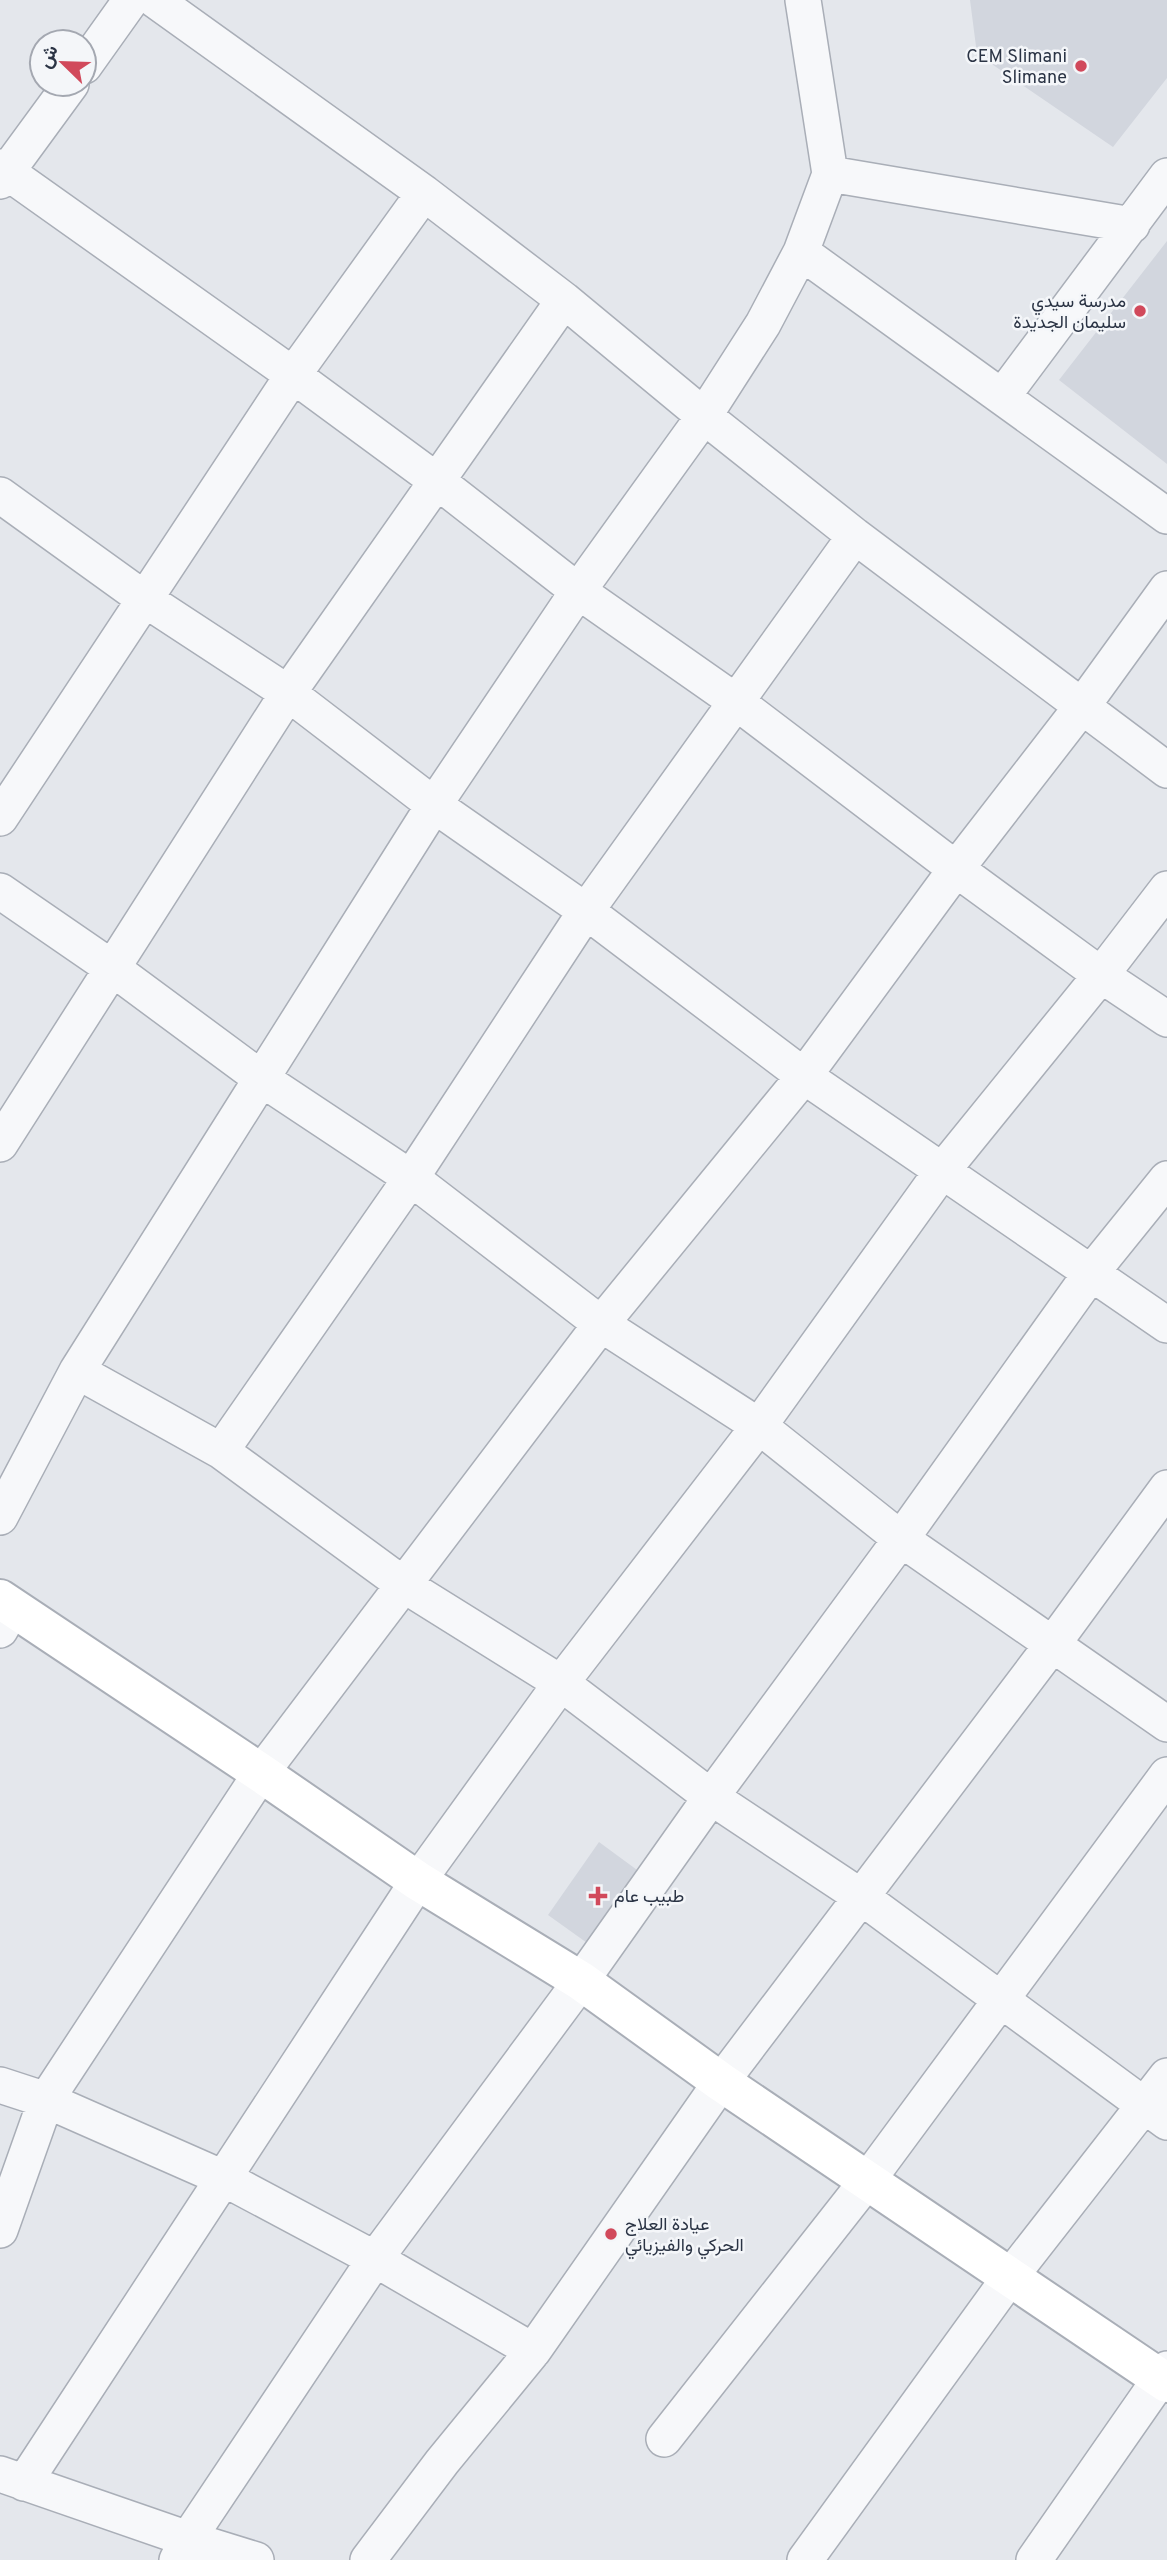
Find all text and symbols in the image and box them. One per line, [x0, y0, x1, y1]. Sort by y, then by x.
north arrow [28, 28, 98, 98]
text: ش [34, 42, 65, 72]
place label: CEM Slimani Slimane [966, 46, 1067, 90]
marker: CEM Slimani Slimane [1073, 58, 1089, 74]
place label: مدرسة سيدي سليمان الجديدة [1013, 291, 1126, 335]
marker: مدرسة سيدي سليمان الجديدة [1132, 303, 1148, 319]
marker: طبيب عام [588, 1886, 608, 1906]
place label: طبيب عام [614, 1886, 684, 1909]
place label: عيادة العلاج الحركي والفيزيائي [625, 2214, 744, 2260]
marker: عيادة العلاج الحركي والفيزيائي [603, 2226, 619, 2242]

